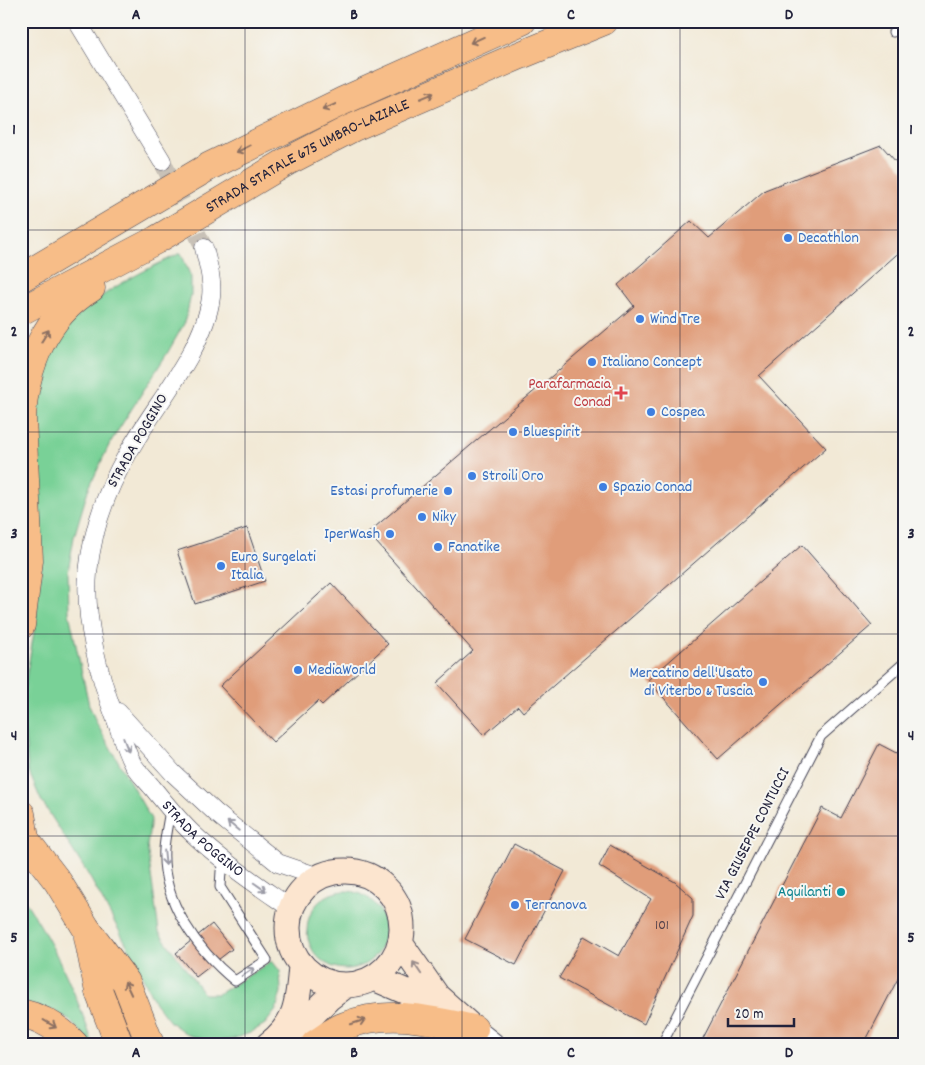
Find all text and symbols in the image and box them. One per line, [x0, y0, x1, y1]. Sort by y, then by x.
text: A [132, 4, 141, 27]
text: B [350, 4, 358, 27]
text: C [567, 4, 575, 27]
text: D [785, 4, 794, 27]
one-way arrow [470, 36, 485, 46]
one-way arrow [419, 90, 434, 100]
street label: STRADA STATALE 675 UMBRO-LAZIALE [201, 93, 414, 219]
one-way arrow [322, 103, 337, 113]
text: 1 [12, 119, 16, 142]
text: 1 [909, 119, 913, 142]
one-way arrow [236, 145, 251, 154]
place label: Decathlon [798, 227, 859, 250]
marker: Decathlon [782, 232, 794, 244]
place label: Wind Tre [650, 308, 700, 331]
marker: Wind Tre [634, 313, 646, 325]
text: 2 [11, 321, 18, 344]
text: 2 [908, 321, 915, 344]
one-way arrow [40, 329, 50, 343]
place label: Italiano Concept [602, 351, 702, 374]
marker: Italiano Concept [586, 356, 598, 368]
place label: Parafarmacia Conad [528, 373, 611, 414]
marker: Parafarmacia Conad [615, 387, 627, 399]
street label: STRADA POGGINO [102, 390, 174, 492]
place label: Cospea [661, 401, 705, 424]
marker: Cospea [645, 406, 657, 418]
place label: Bluespirit [523, 421, 580, 444]
marker: Bluespirit [507, 426, 519, 438]
place label: Stroili Oro [482, 465, 544, 488]
marker: Stroili Oro [466, 470, 478, 482]
place label: Spazio Conad [613, 476, 692, 499]
place label: Estasi profumerie [330, 480, 438, 503]
marker: Spazio Conad [597, 481, 609, 493]
marker: Estasi profumerie [442, 485, 454, 497]
place label: Niky [432, 506, 456, 529]
marker: Niky [416, 511, 428, 523]
text: 3 [10, 523, 18, 546]
place label: IperWash [324, 523, 380, 546]
text: 3 [907, 523, 915, 546]
marker: IperWash [384, 528, 396, 540]
place label: Fanatike [448, 536, 500, 559]
marker: Fanatike [432, 541, 444, 553]
place label: Euro Surgelati Italia [231, 546, 316, 587]
marker: Euro Surgelati Italia [215, 560, 227, 572]
place label: MediaWorld [308, 659, 376, 682]
place label: Mercatino dell'Usato di Viterbo & Tuscia [629, 662, 753, 703]
marker: MediaWorld [292, 664, 304, 676]
marker: Mercatino dell'Usato di Viterbo & Tuscia [757, 676, 769, 688]
text: 4 [11, 725, 17, 748]
text: 4 [908, 725, 914, 748]
one-way arrow [121, 737, 131, 752]
street label: VIA GIUSEPPE CONTUCCI [710, 764, 796, 904]
street label: STRADA POGGINO [156, 795, 249, 883]
one-way arrow [227, 820, 240, 831]
one-way arrow [160, 850, 170, 866]
place label: Aquilanti [778, 881, 831, 904]
one-way arrow [253, 882, 267, 892]
marker: Aquilanti [835, 886, 847, 898]
place label: Terranova [525, 894, 587, 917]
marker: Terranova [509, 899, 521, 911]
house number: 101 [655, 916, 669, 936]
text: 5 [10, 927, 18, 950]
text: 5 [907, 927, 915, 950]
one-way arrow [412, 961, 422, 975]
one-way arrow [241, 967, 255, 977]
one-way arrow [123, 981, 132, 996]
scale bar [728, 995, 794, 1027]
text: 20 m [735, 1004, 763, 1026]
one-way arrow [350, 1016, 366, 1026]
one-way arrow [42, 1020, 57, 1029]
text: A [132, 1042, 141, 1065]
text: B [350, 1042, 358, 1065]
text: C [567, 1042, 575, 1065]
text: D [785, 1042, 794, 1065]

